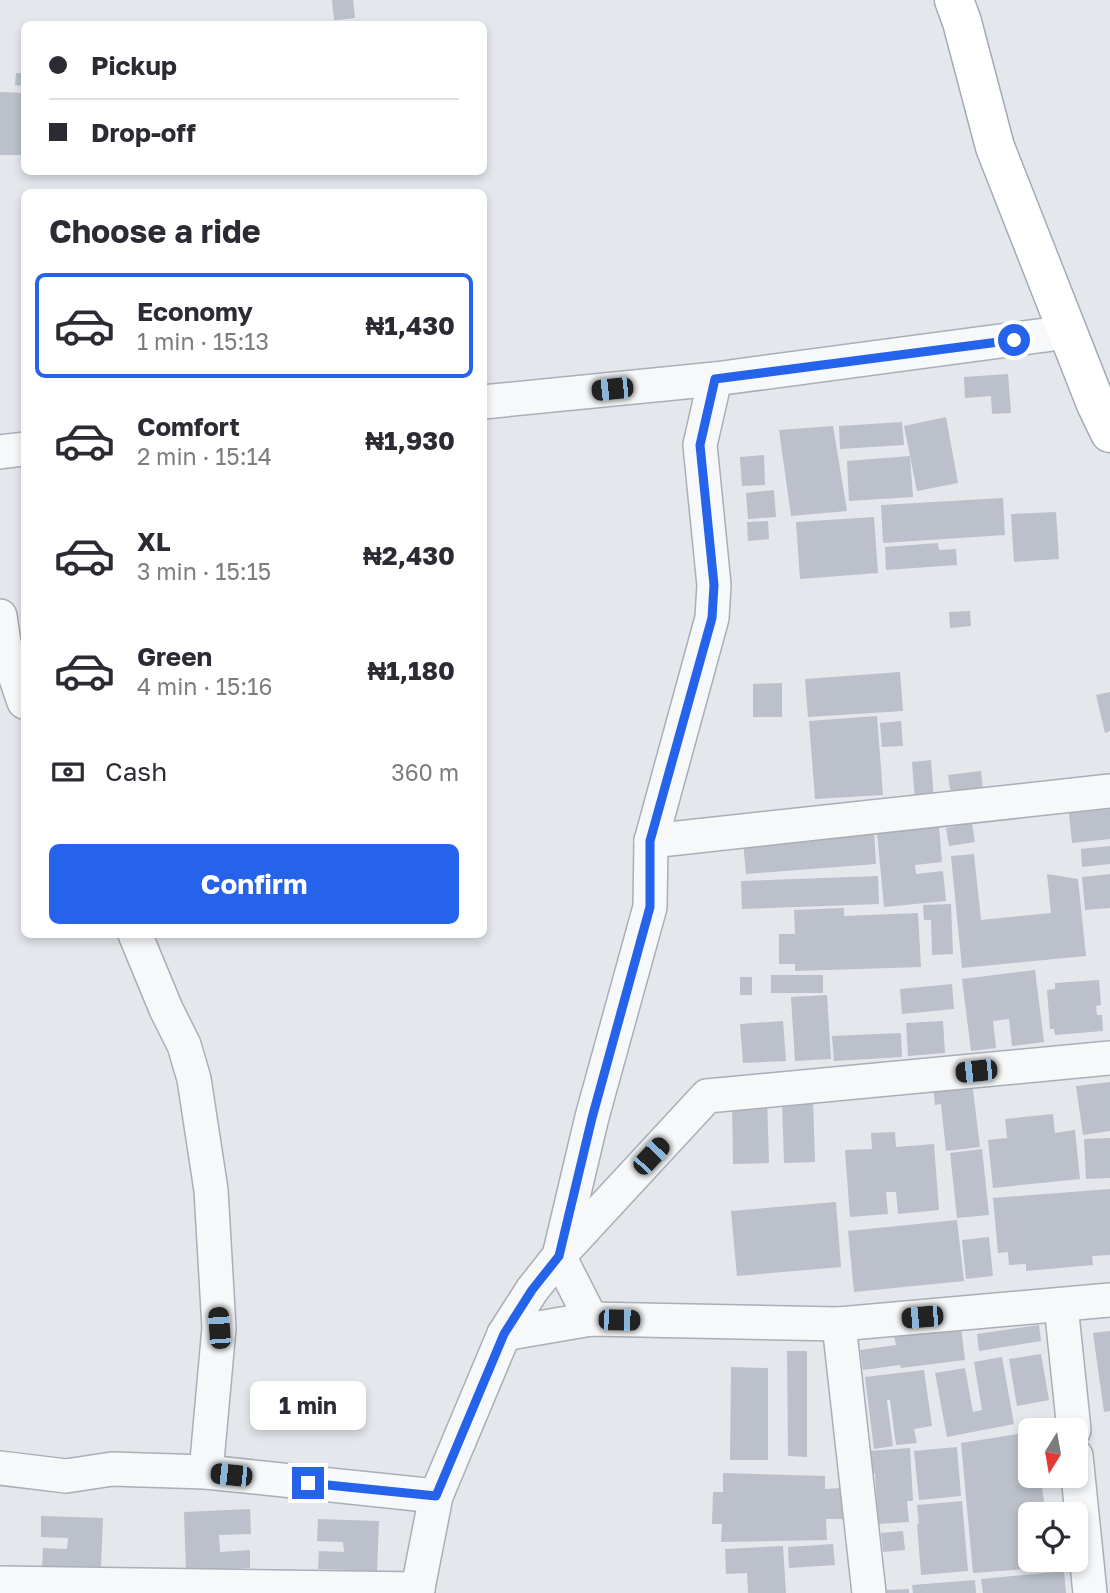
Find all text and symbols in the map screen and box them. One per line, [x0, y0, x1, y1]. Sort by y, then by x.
text: Pickup [91, 50, 177, 81]
text: Drop-off [91, 117, 196, 148]
text: Choose a ride [49, 212, 261, 250]
icon: car [53, 294, 116, 357]
text: Economy [137, 296, 253, 327]
text: ₦1,430 [366, 310, 455, 341]
route start [998, 324, 1030, 356]
text: 1 min · 15:13 [137, 327, 269, 355]
car [591, 376, 634, 402]
icon: car [53, 409, 116, 472]
text: Comfort [137, 411, 240, 442]
text: ₦1,930 [365, 425, 455, 456]
text: 2 min · 15:14 [137, 442, 272, 470]
icon: car [53, 524, 116, 587]
text: XL [137, 526, 171, 557]
text: ₦2,430 [363, 540, 455, 571]
text: 3 min · 15:15 [137, 557, 271, 585]
icon: car [53, 639, 116, 702]
text: Green [137, 641, 212, 672]
text: ₦1,180 [368, 655, 455, 686]
text: 4 min · 15:16 [137, 672, 272, 700]
icon: cash [49, 753, 87, 791]
text: Cash [105, 756, 167, 787]
text: 360 m [391, 758, 459, 786]
button: Confirm [49, 844, 459, 924]
car [955, 1058, 998, 1084]
car [629, 1133, 674, 1179]
car [901, 1305, 944, 1329]
car [208, 1306, 231, 1350]
car [598, 1309, 641, 1331]
callout: 1 min [250, 1382, 366, 1430]
text: 1 min [279, 1391, 337, 1419]
north arrow [1018, 1418, 1088, 1488]
map controls [1018, 1418, 1088, 1572]
car [210, 1462, 253, 1488]
route end [292, 1467, 324, 1499]
button: locate [1018, 1502, 1088, 1572]

